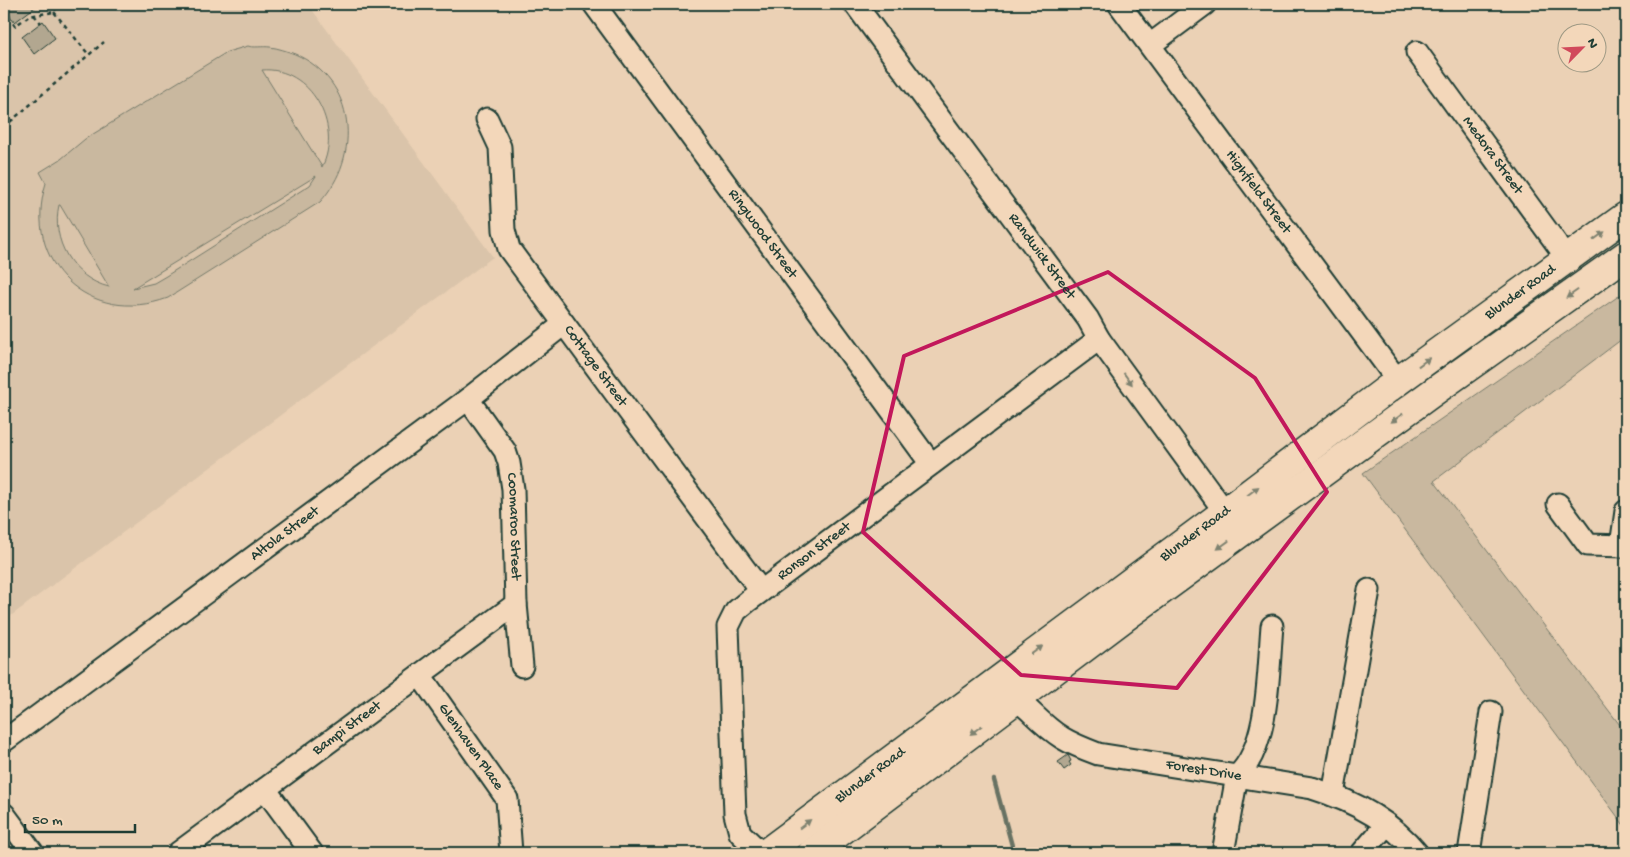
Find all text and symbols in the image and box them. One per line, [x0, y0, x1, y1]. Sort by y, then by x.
north arrow [1558, 22, 1608, 72]
text: N [1582, 36, 1601, 51]
street label: Medora Street [1458, 113, 1528, 199]
street label: Highfield Street [1221, 147, 1296, 239]
street label: Ringwood Street [724, 186, 802, 284]
street label: Randwick Street [1004, 210, 1081, 304]
one-way arrow [1592, 231, 1606, 241]
street label: Blunder Road [1481, 260, 1561, 325]
one-way arrow [1565, 289, 1579, 299]
street label: Cottage Street [559, 322, 632, 412]
one-way arrow [1417, 356, 1430, 367]
one-way arrow [1122, 372, 1133, 385]
one-way arrow [1391, 413, 1404, 424]
street label: Coomaroo Street [502, 471, 524, 582]
one-way arrow [1246, 486, 1260, 496]
street label: Altola Street [247, 501, 325, 565]
street label: Blunder Road [1156, 501, 1235, 567]
street label: Ronson Street [774, 517, 856, 585]
one-way arrow [1216, 540, 1230, 550]
one-way arrow [1030, 644, 1043, 655]
street label: Bampi Street [308, 696, 386, 760]
street label: Glenhaven Place [434, 700, 507, 794]
one-way arrow [970, 725, 983, 736]
street label: Blunder Road [831, 743, 910, 808]
street label: Forest Drive [1164, 756, 1243, 786]
scale bar [25, 802, 135, 834]
text: 50 m [32, 812, 63, 830]
one-way arrow [798, 819, 812, 829]

